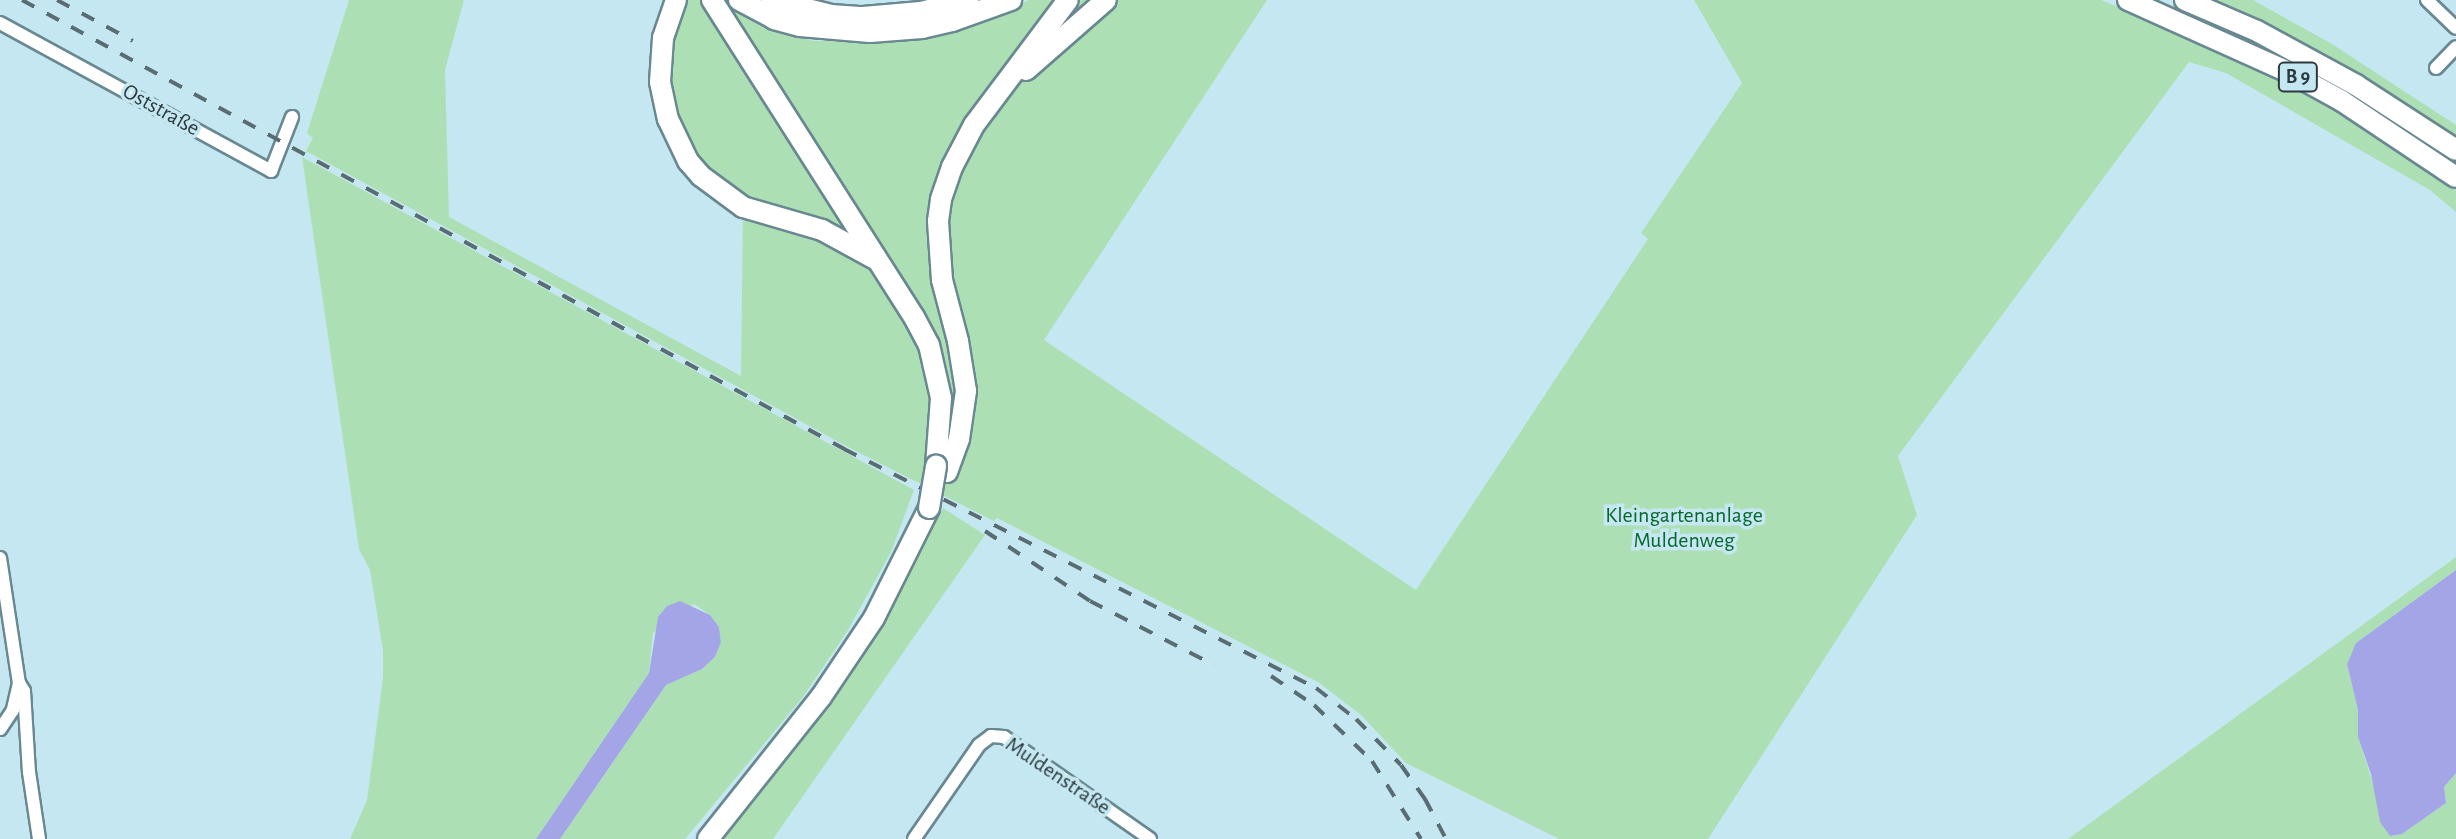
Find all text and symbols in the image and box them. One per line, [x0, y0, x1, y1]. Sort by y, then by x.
road number: B 9 [2276, 61, 2320, 93]
street label: Oststraße [118, 78, 204, 142]
park label: Kleingartenanlage Muldenweg [1605, 502, 1763, 554]
street label: Muldenstraße [1000, 731, 1116, 821]

